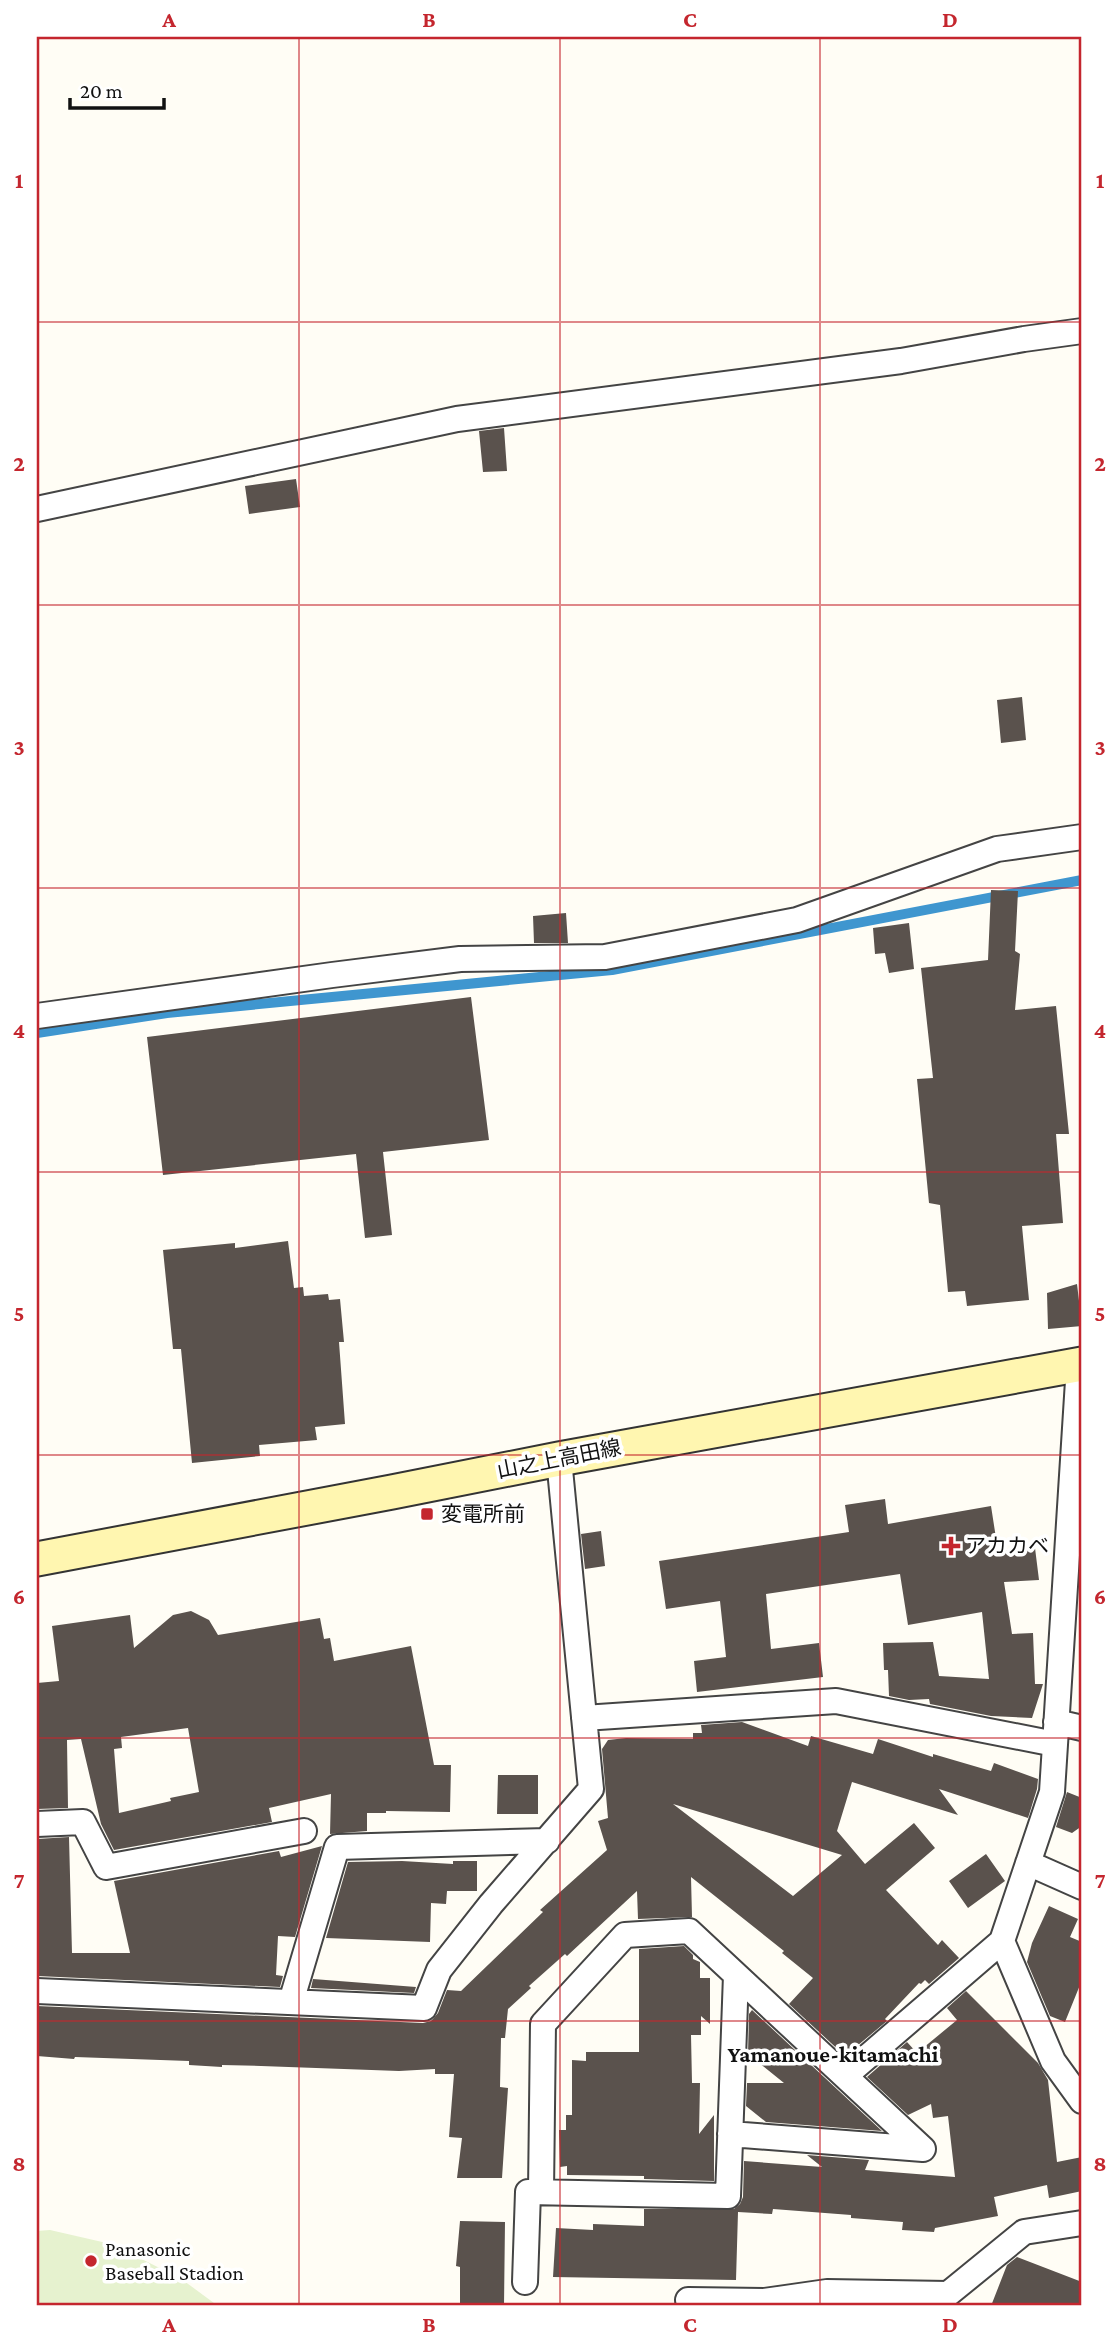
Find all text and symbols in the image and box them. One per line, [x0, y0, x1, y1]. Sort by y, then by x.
text: A [161, 6, 176, 32]
text: B [422, 6, 436, 32]
text: C [683, 6, 697, 32]
text: D [942, 6, 958, 32]
scale bar [70, 66, 164, 110]
text: 20 m [80, 79, 123, 103]
text: 1 [15, 167, 24, 193]
text: 1 [1096, 167, 1105, 193]
text: 2 [13, 450, 25, 476]
text: 2 [1094, 450, 1106, 476]
text: 3 [13, 734, 25, 760]
text: 3 [1094, 734, 1106, 760]
text: 4 [13, 1017, 25, 1043]
text: 4 [1094, 1017, 1106, 1043]
text: 5 [13, 1300, 25, 1326]
text: 5 [1094, 1300, 1106, 1326]
street label: 山之上高田線 [495, 1435, 623, 1483]
place label: 変電所前 [441, 1502, 525, 1526]
marker: 変電所前 [419, 1506, 435, 1522]
place label: アカカベ [965, 1534, 1049, 1558]
marker: アカカベ [943, 1538, 959, 1554]
text: 6 [13, 1583, 25, 1609]
text: 6 [1094, 1583, 1106, 1609]
text: 7 [13, 1867, 25, 1893]
text: 7 [1094, 1867, 1106, 1893]
district label: Yamanoue-kitamachi [728, 2041, 939, 2067]
text: 8 [12, 2150, 26, 2176]
text: 8 [1093, 2150, 1107, 2176]
place label: Panasonic Baseball Stadion [105, 2237, 244, 2285]
marker: Panasonic Baseball Stadion [83, 2253, 99, 2269]
text: A [161, 2311, 176, 2337]
text: B [422, 2311, 436, 2337]
text: C [683, 2311, 697, 2337]
text: D [942, 2311, 958, 2337]

